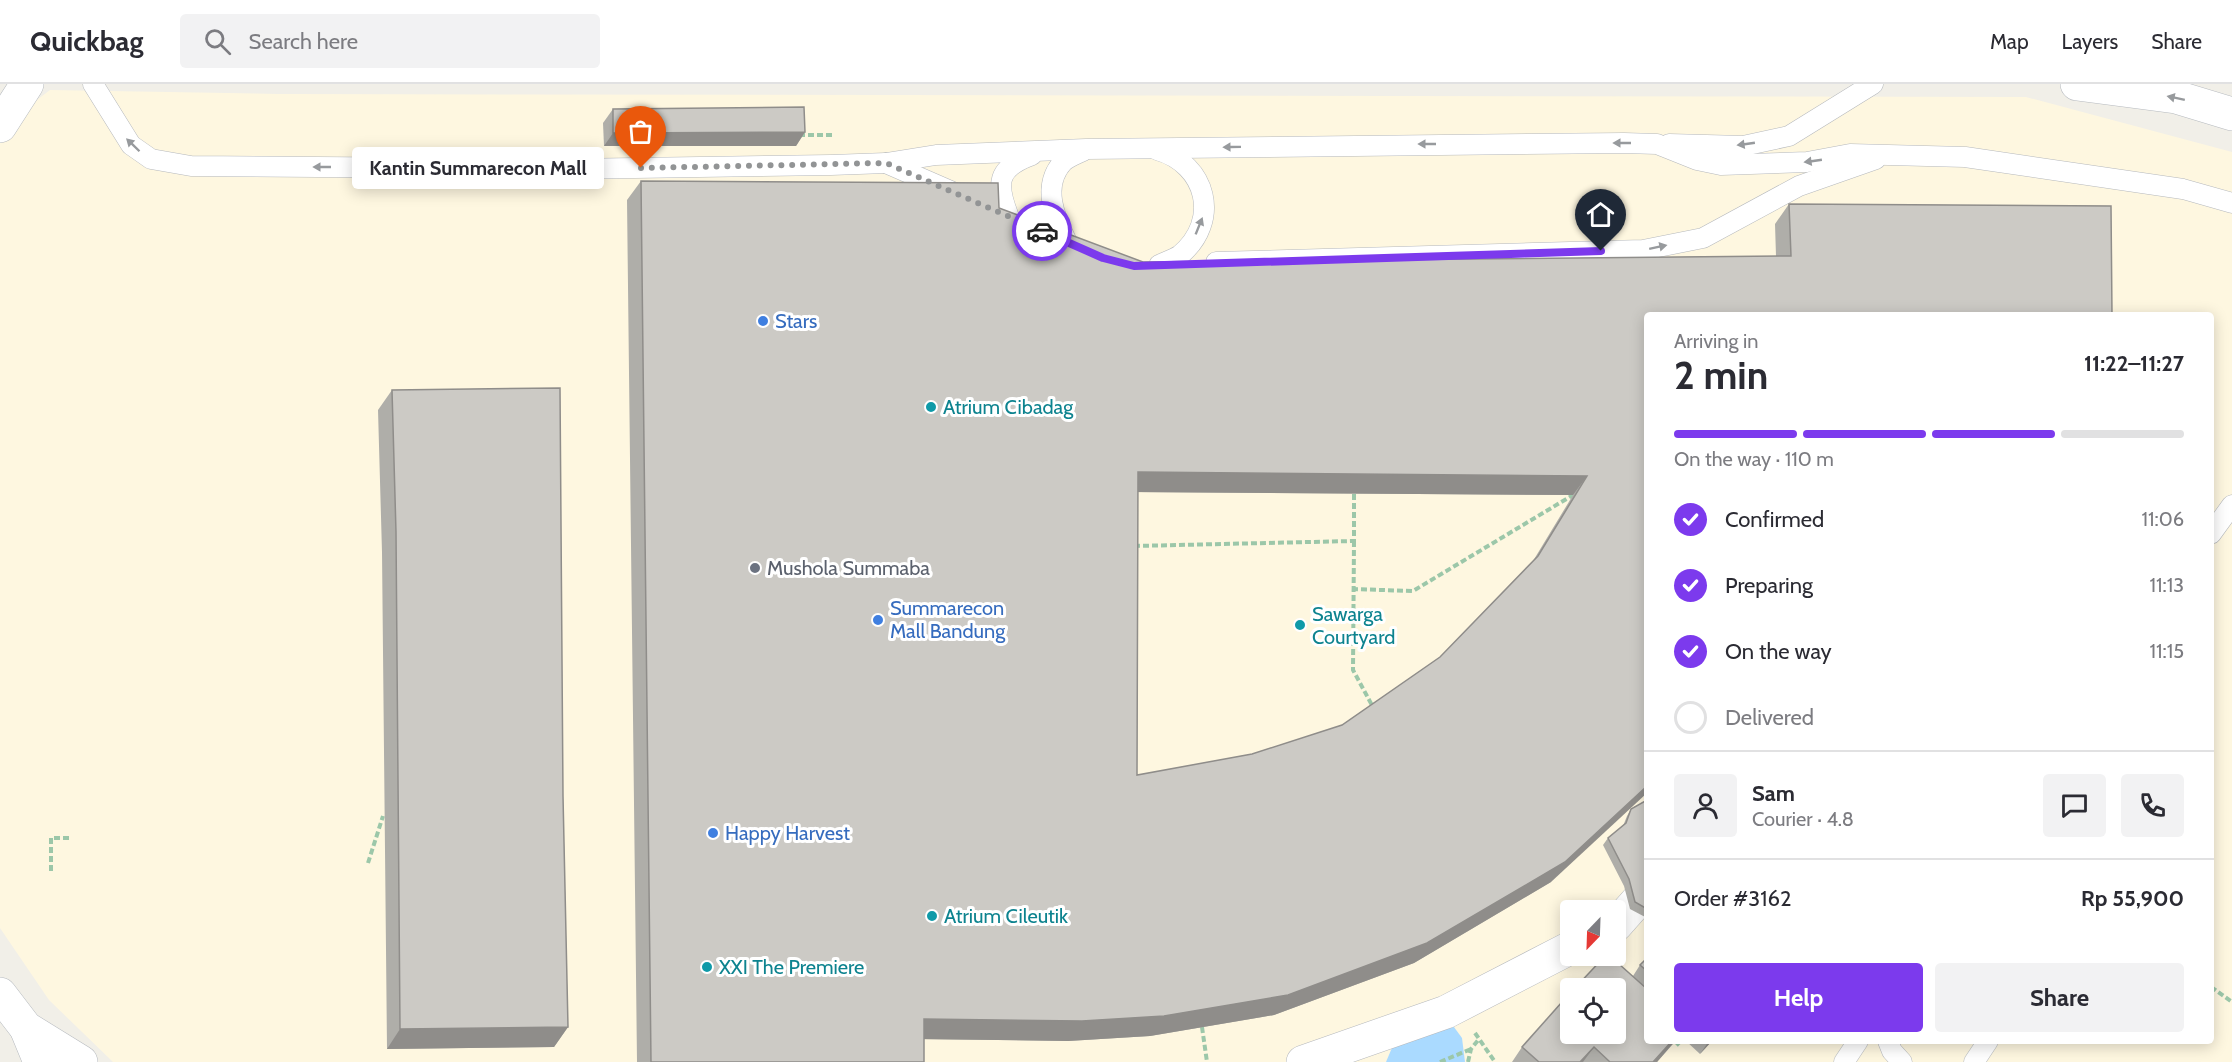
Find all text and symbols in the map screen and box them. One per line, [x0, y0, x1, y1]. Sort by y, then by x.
search box [180, 14, 600, 68]
text: Quickbag [30, 24, 144, 58]
icon: search [201, 25, 234, 58]
text: Search here [249, 28, 358, 55]
text: Map [1990, 29, 2029, 54]
text: Layers [2062, 29, 2118, 54]
text: Share [2151, 29, 2202, 54]
one-way arrow [2166, 93, 2185, 102]
pin [615, 106, 666, 168]
icon: bag [624, 115, 657, 148]
one-way arrow [126, 138, 140, 152]
one-way arrow [1612, 138, 1631, 148]
one-way arrow [1417, 139, 1436, 149]
one-way arrow [1736, 139, 1755, 149]
one-way arrow [1222, 142, 1241, 152]
callout: Kantin Summarecon Mall [353, 147, 605, 189]
text: Kantin Summarecon Mall [369, 156, 587, 180]
one-way arrow [1803, 156, 1822, 165]
one-way arrow [313, 162, 332, 172]
pin [1575, 189, 1626, 251]
icon: home [1584, 198, 1617, 231]
courier [1012, 201, 1072, 261]
icon: car [1026, 215, 1059, 248]
one-way arrow [1195, 217, 1204, 235]
one-way arrow [1649, 242, 1668, 251]
place label: Stars [775, 309, 817, 333]
marker: Stars [756, 314, 770, 328]
text: Arriving in [1674, 329, 1758, 353]
text: 11:22–11:27 [2084, 350, 2184, 377]
text: 2 min [1674, 351, 1768, 399]
place label: Atrium Cibadag [943, 395, 1074, 419]
marker: Atrium Cibadag [924, 400, 938, 414]
text: On the way · 110 m [1674, 447, 1834, 471]
icon: check [1674, 503, 1707, 536]
text: Confirmed [1725, 506, 1824, 533]
text: 11:06 [2141, 507, 2184, 531]
place label: Mushola Summaba [767, 556, 930, 580]
marker: Mushola Summaba [748, 561, 762, 575]
icon: check [1674, 569, 1707, 602]
text: Preparing [1725, 572, 1813, 599]
text: 11:13 [2149, 573, 2184, 597]
place label: Summarecon Mall Bandung [890, 596, 1006, 643]
place label: Sawarga Courtyard [1312, 602, 1395, 649]
marker: Summarecon Mall Bandung [871, 613, 885, 627]
marker: Sawarga Courtyard [1293, 618, 1307, 632]
icon: check [1674, 635, 1707, 668]
text: On the way [1725, 638, 1832, 665]
text: 11:15 [2149, 639, 2184, 663]
text: Delivered [1725, 704, 1814, 731]
button: person [1674, 774, 1737, 837]
button: chat [2043, 774, 2106, 837]
button: phone [2121, 774, 2184, 837]
text: Sam [1752, 780, 1795, 807]
text: Courier · 4.8 [1752, 807, 1854, 831]
place label: Happy Harvest [725, 821, 850, 845]
marker: Happy Harvest [706, 826, 720, 840]
text: Order #3162 [1674, 885, 1791, 912]
text: Rp 55,900 [2081, 885, 2184, 912]
north arrow [1560, 900, 1626, 966]
map controls [1560, 900, 1626, 1044]
place label: Atrium Cileutik [944, 904, 1068, 928]
marker: Atrium Cileutik [925, 909, 939, 923]
place label: XXI The Premiere [719, 955, 864, 979]
marker: XXI The Premiere [700, 960, 714, 974]
button: Help [1674, 963, 1923, 1032]
button: Share [1935, 963, 2184, 1032]
button: locate [1560, 978, 1626, 1044]

